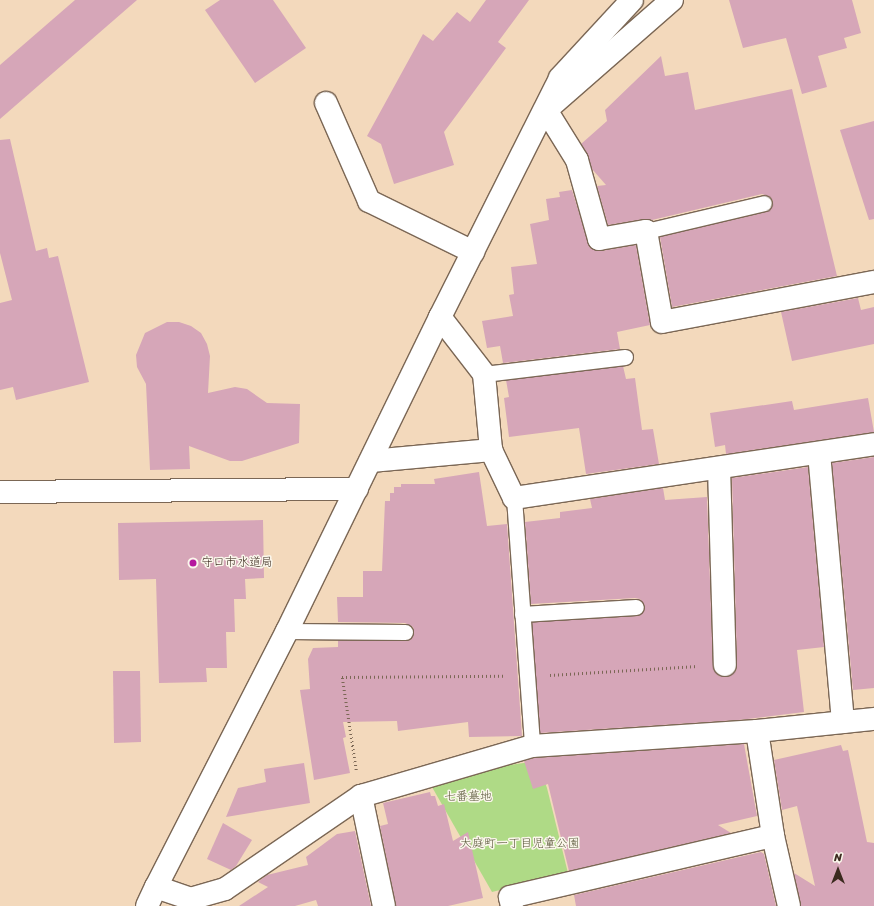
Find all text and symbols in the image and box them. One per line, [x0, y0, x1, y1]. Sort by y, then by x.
place label: 守口市水道局 [201, 556, 273, 570]
marker: 守口市水道局 [188, 558, 198, 568]
park label: 七番墓地 [444, 790, 492, 804]
park label: 大庭町一丁目児童公園 [460, 837, 580, 851]
text: N [834, 848, 842, 867]
north arrow [818, 850, 858, 890]

